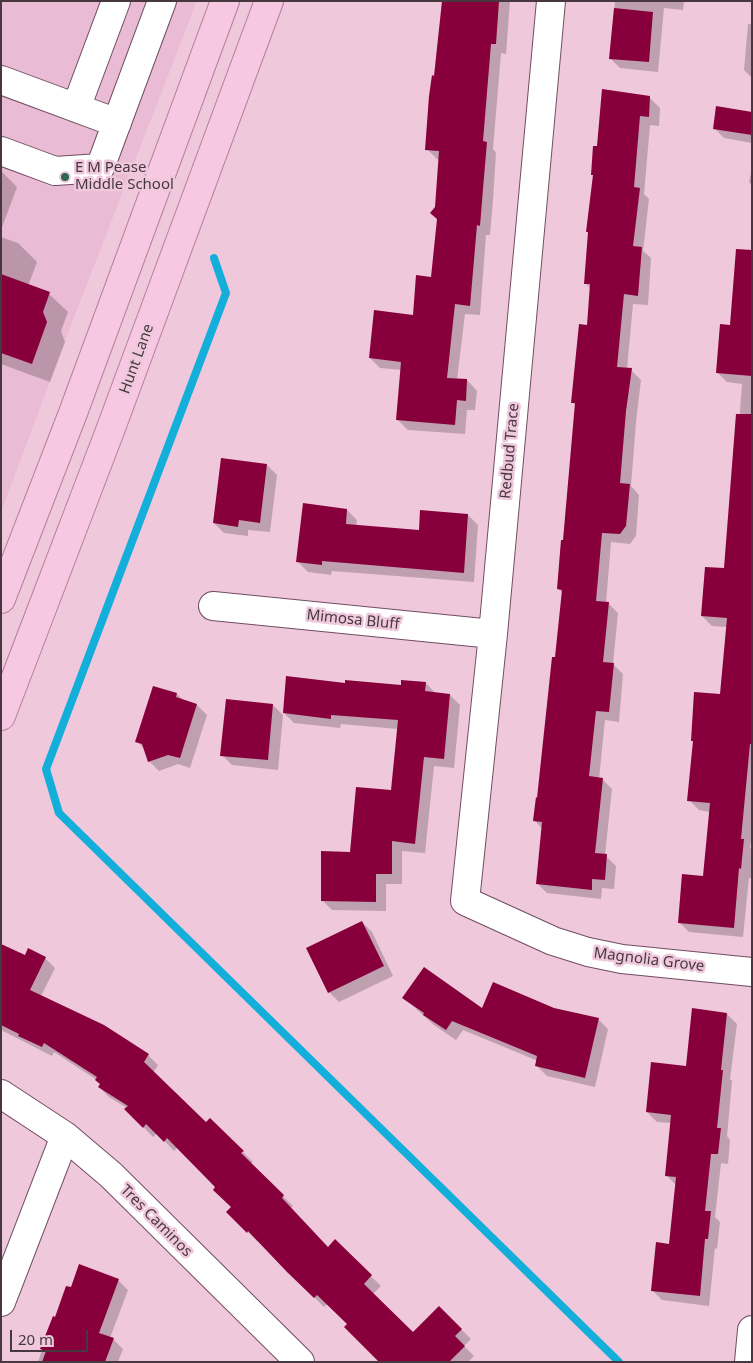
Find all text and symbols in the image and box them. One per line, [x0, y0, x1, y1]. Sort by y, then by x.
place label: E M Pease Middle School [75, 159, 174, 194]
marker: E M Pease Middle School [59, 171, 71, 183]
street label: Hunt Lane [116, 322, 158, 396]
street label: Redbud Trace [497, 402, 523, 500]
street label: Mimosa Bluff [306, 606, 400, 634]
street label: Magnolia Grove [593, 944, 705, 976]
street label: Tres Caminos [116, 1181, 196, 1261]
scale bar [12, 1320, 90, 1352]
text: 20 m [18, 1329, 53, 1349]

